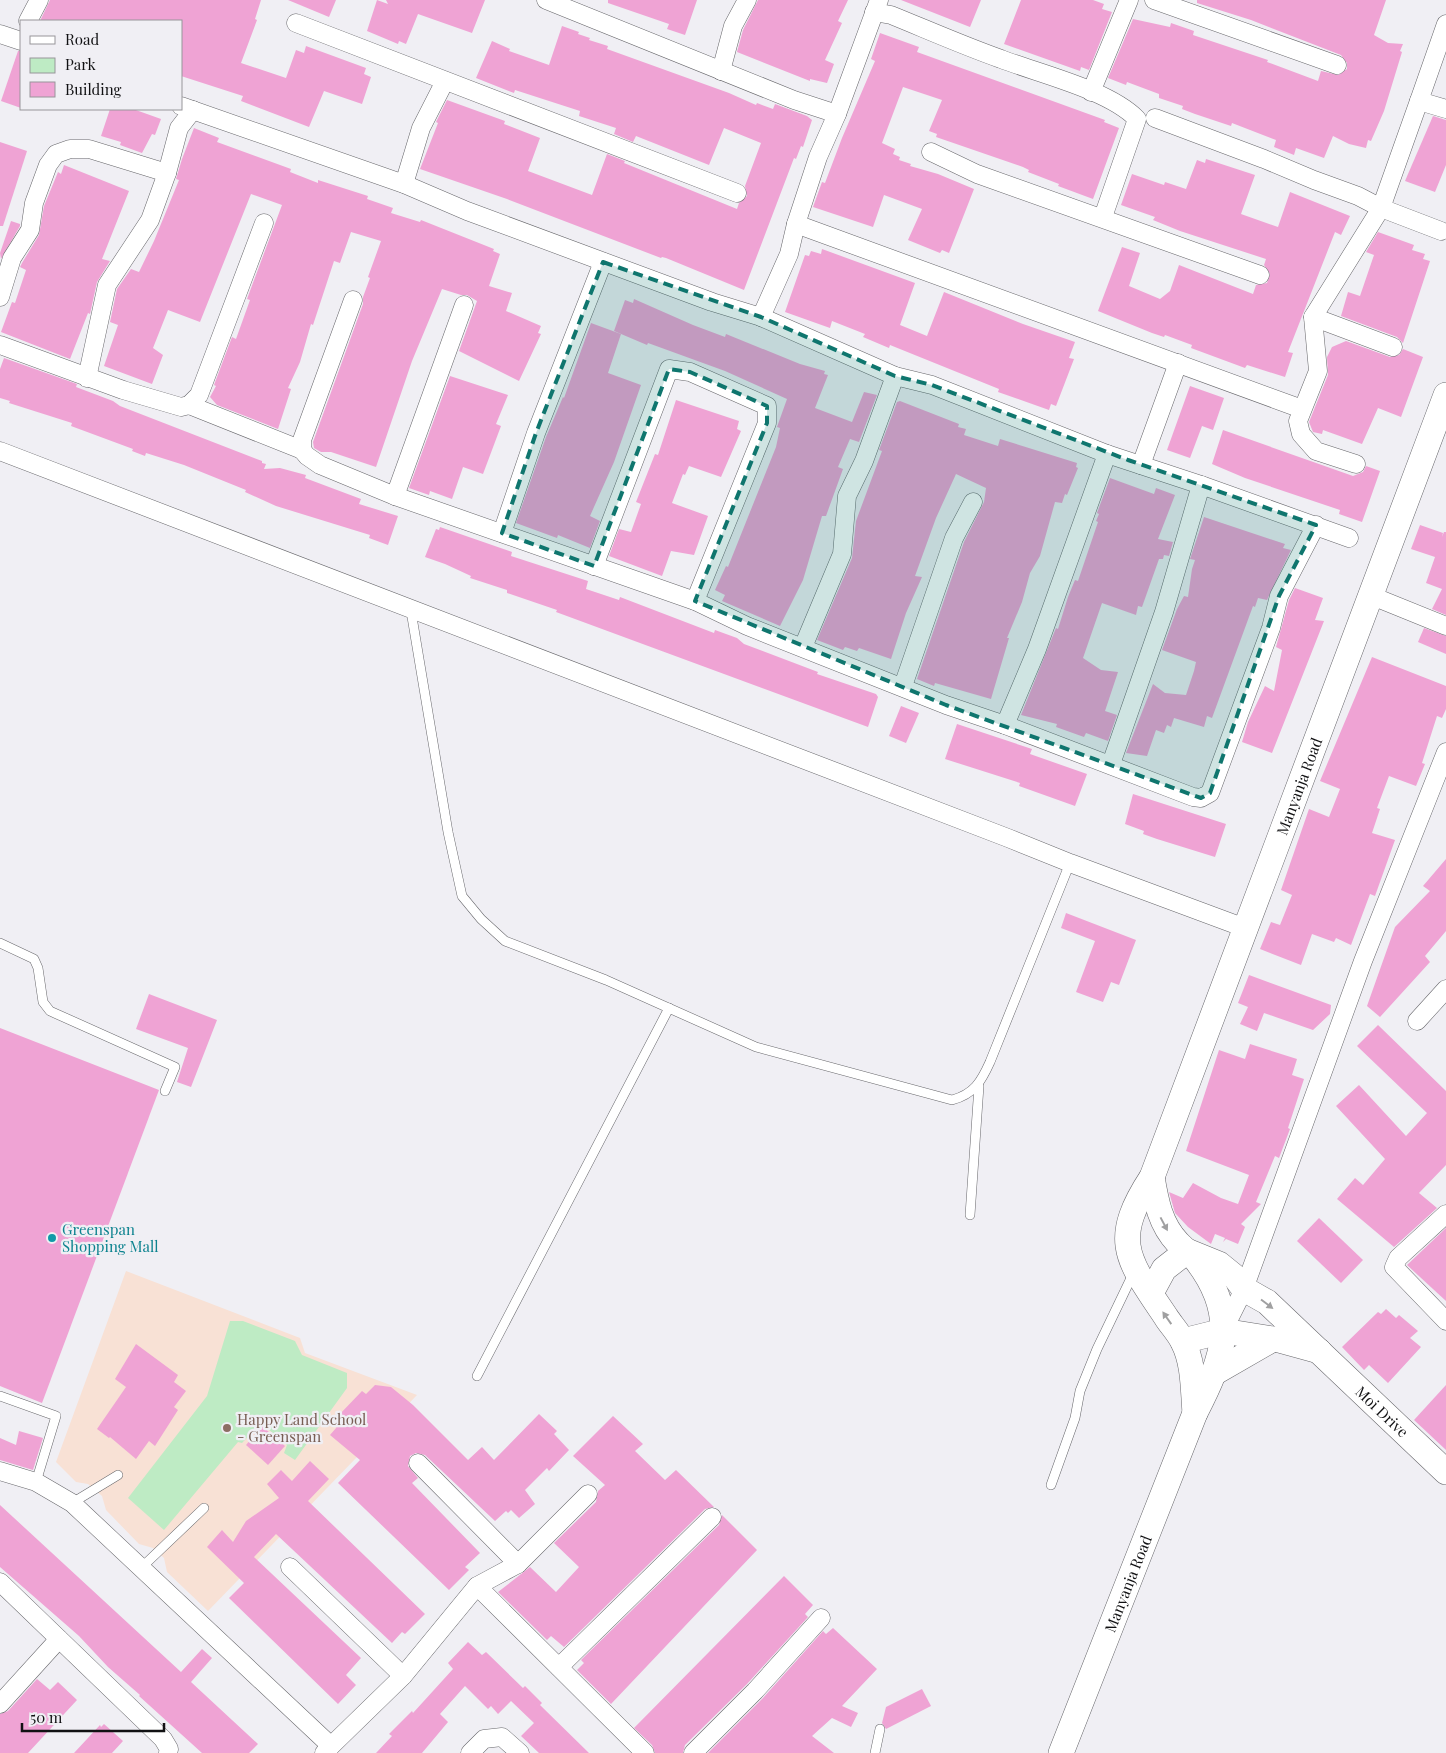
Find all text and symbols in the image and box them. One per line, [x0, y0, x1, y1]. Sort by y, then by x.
legend [20, 20, 182, 110]
text: Road [65, 29, 99, 49]
text: Park [65, 54, 97, 74]
text: Building [65, 79, 122, 99]
street label: Manyanja Road [1272, 734, 1326, 838]
one-way arrow [1160, 1217, 1169, 1230]
place label: Greenspan Shopping Mall [62, 1219, 158, 1256]
marker: Greenspan Shopping Mall [46, 1232, 58, 1244]
one-way arrow [1260, 1298, 1273, 1309]
one-way arrow [1162, 1311, 1172, 1325]
street label: Moi Drive [1351, 1381, 1413, 1441]
place label: Happy Land School - Greenspan [237, 1409, 366, 1446]
marker: Happy Land School - Greenspan [221, 1422, 233, 1434]
street label: Manyanja Road [1100, 1532, 1156, 1635]
scale bar [22, 1700, 165, 1732]
text: 50 m [30, 1707, 63, 1727]

